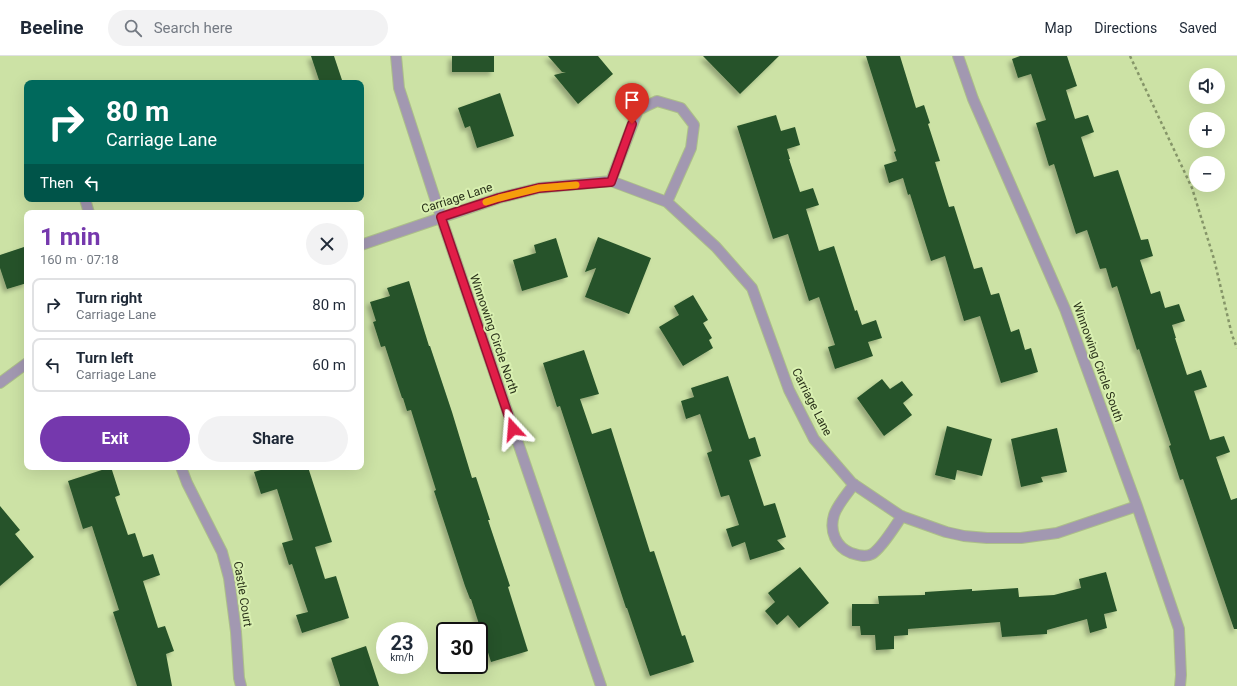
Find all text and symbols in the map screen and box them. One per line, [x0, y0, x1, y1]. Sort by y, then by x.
search box [108, 10, 388, 46]
text: Beeline [20, 16, 84, 39]
icon: search [122, 17, 144, 39]
text: Search here [154, 19, 233, 37]
text: Map [1045, 20, 1072, 36]
text: Directions [1094, 20, 1157, 36]
text: Saved [1179, 20, 1217, 36]
map controls [1189, 68, 1225, 192]
button: sound [1189, 68, 1225, 104]
pin [615, 83, 649, 124]
icon: arrive [621, 89, 643, 111]
text: 80 m [106, 95, 169, 128]
icon: right [40, 96, 92, 148]
button: + [1189, 112, 1225, 148]
text: Carriage Lane [106, 129, 217, 150]
button: − [1189, 156, 1225, 192]
icon: left [81, 172, 103, 194]
text: Then [40, 174, 73, 192]
street label: Carriage Lane [420, 180, 494, 216]
text: 1 min [40, 223, 100, 251]
button: close [306, 223, 348, 265]
text: 160 m · 07:18 [40, 252, 119, 267]
street label: Winnowing Circle North [467, 272, 521, 396]
text: Turn right [76, 289, 142, 307]
icon: right [42, 294, 64, 316]
text: 80 m [312, 296, 346, 314]
street label: Winnowing Circle South [1070, 300, 1126, 424]
text: Carriage Lane [76, 307, 156, 322]
text: Turn left [76, 349, 133, 367]
icon: left [42, 354, 64, 376]
text: 60 m [312, 356, 346, 374]
street label: Carriage Lane [789, 366, 835, 438]
text: Carriage Lane [76, 367, 156, 382]
position arrow [492, 408, 534, 450]
button: Exit [40, 416, 190, 462]
button: Share [198, 416, 348, 462]
street label: Castle Court [231, 560, 255, 628]
speed limit sign: 30 [436, 622, 488, 674]
text: 23 [391, 631, 413, 655]
text: km/h [390, 652, 414, 663]

